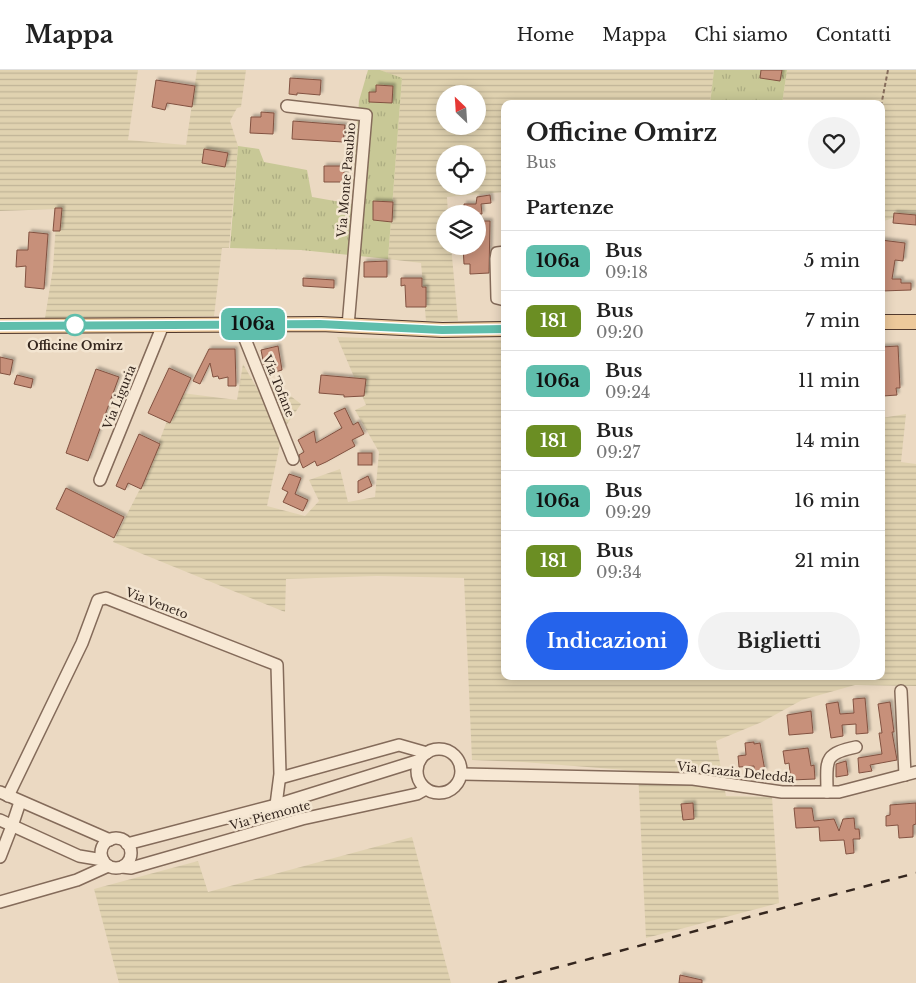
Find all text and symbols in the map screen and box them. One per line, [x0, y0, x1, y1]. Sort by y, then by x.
text: Mappa [25, 20, 114, 49]
text: Home [517, 24, 574, 46]
text: Mappa [602, 24, 666, 46]
text: Chi siamo [694, 24, 788, 46]
text: Contatti [816, 24, 891, 46]
north arrow [436, 85, 486, 135]
map controls [436, 85, 486, 255]
button: heart [808, 117, 860, 169]
text: Officine Omirz [526, 118, 717, 147]
street label: Via Monte Pasubio [333, 122, 359, 239]
button: locate [436, 145, 486, 195]
text: Bus [526, 152, 556, 172]
text: Partenze [526, 196, 614, 219]
button: layers [436, 205, 486, 255]
text: Bus [605, 239, 642, 262]
text: 5 min [804, 249, 860, 272]
text: 106a [536, 250, 580, 272]
text: 09:18 [605, 262, 648, 282]
text: Bus [596, 299, 633, 322]
line badge: 106a [218, 308, 288, 340]
text: 7 min [805, 309, 860, 332]
text: 181 [540, 310, 567, 332]
text: 106a [231, 313, 275, 335]
marker: Officine Omirz [64, 314, 86, 336]
text: 09:20 [596, 322, 644, 342]
place label: Officine Omirz [27, 338, 123, 353]
street label: Via Tofane [259, 352, 298, 419]
text: Bus [605, 359, 642, 382]
street label: Via Liguria [99, 362, 139, 432]
text: 11 min [798, 369, 860, 392]
text: 106a [536, 370, 580, 392]
text: 09:24 [605, 382, 650, 402]
text: Bus [596, 419, 633, 442]
text: 14 min [795, 429, 860, 452]
text: 181 [540, 430, 567, 452]
text: 09:27 [596, 442, 640, 462]
text: Bus [605, 479, 642, 502]
text: 16 min [794, 489, 860, 512]
text: 106a [536, 490, 580, 512]
text: 09:29 [605, 502, 651, 522]
text: Bus [596, 539, 633, 562]
text: 21 min [794, 549, 860, 572]
text: 181 [540, 550, 567, 572]
text: 09:34 [596, 562, 642, 582]
street label: Via Veneto [123, 584, 190, 622]
button: Indicazioni [526, 612, 688, 670]
button: Biglietti [698, 612, 860, 670]
street label: Via Grazia Deledda [676, 758, 796, 786]
street label: Via Piemonte [227, 797, 312, 833]

